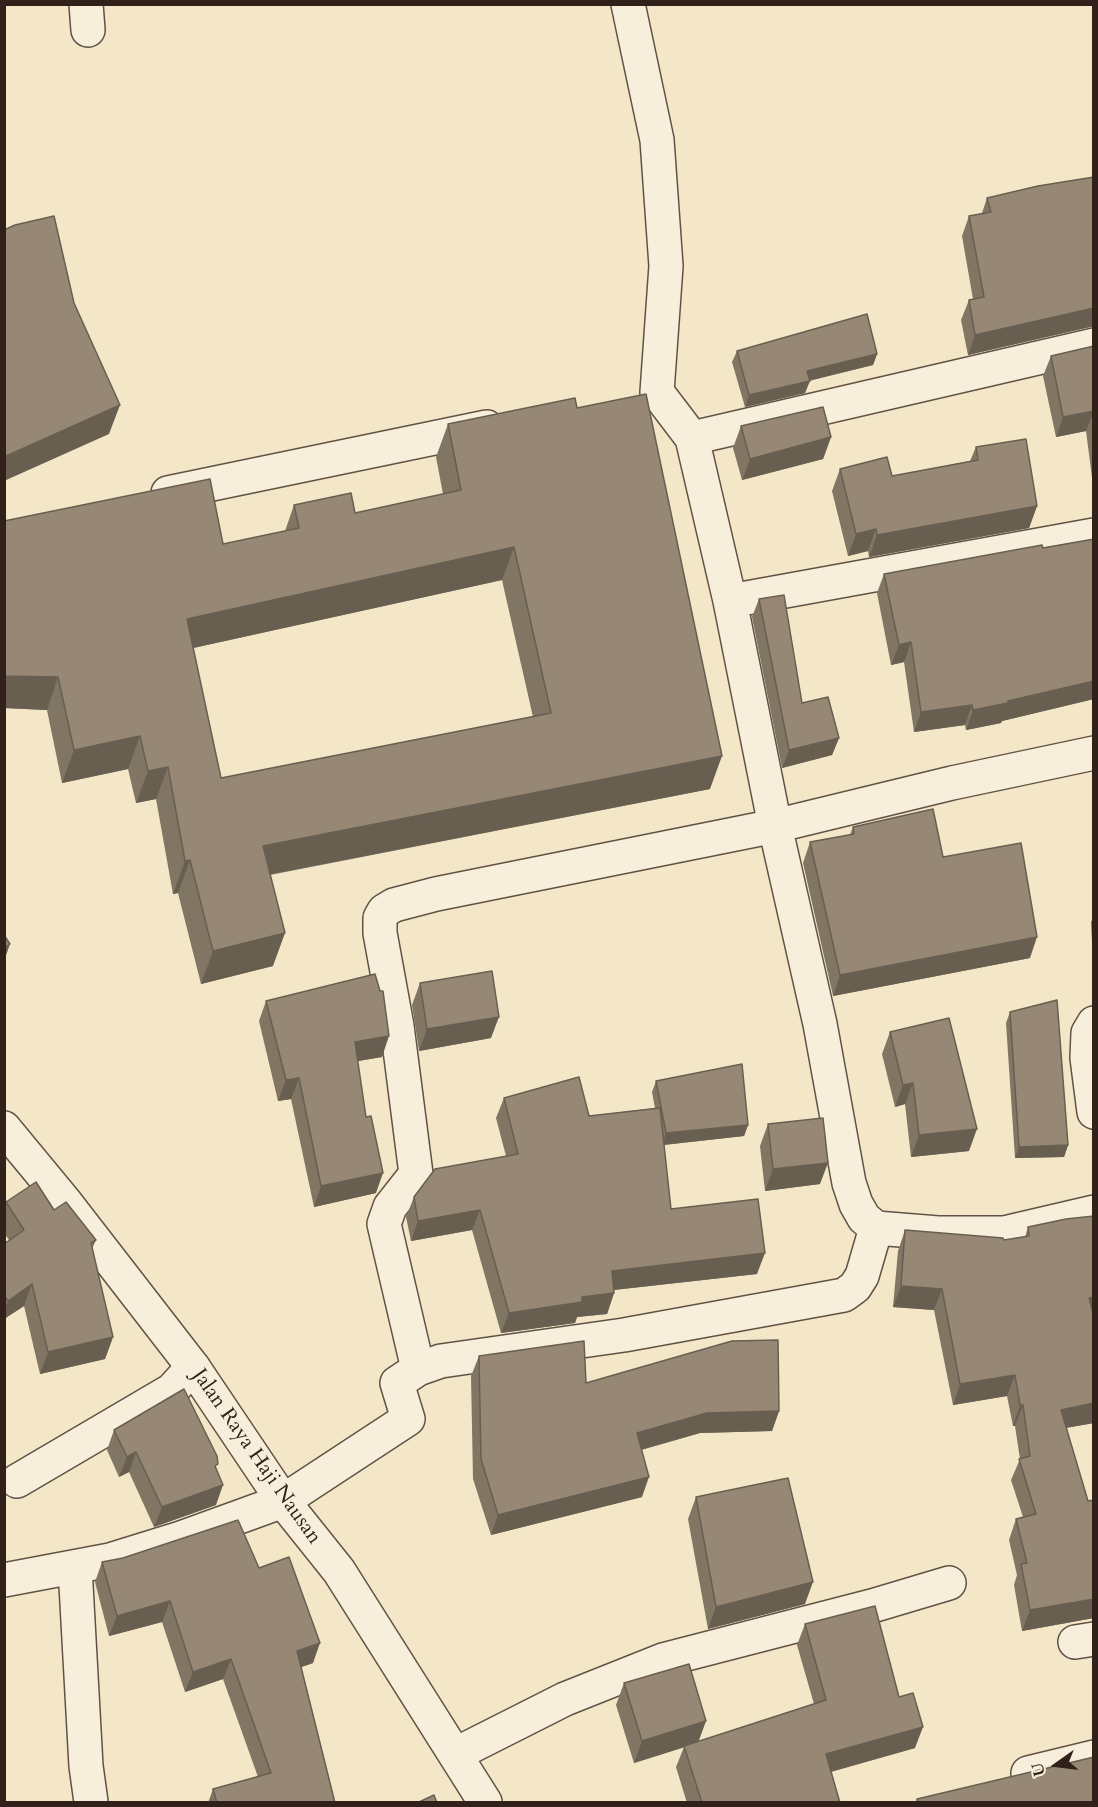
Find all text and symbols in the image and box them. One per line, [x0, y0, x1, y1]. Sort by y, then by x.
street label: Jalan Raya Haji Nausan [186, 1364, 326, 1550]
north arrow [1026, 1735, 1086, 1795]
text: U [1026, 1760, 1051, 1778]

